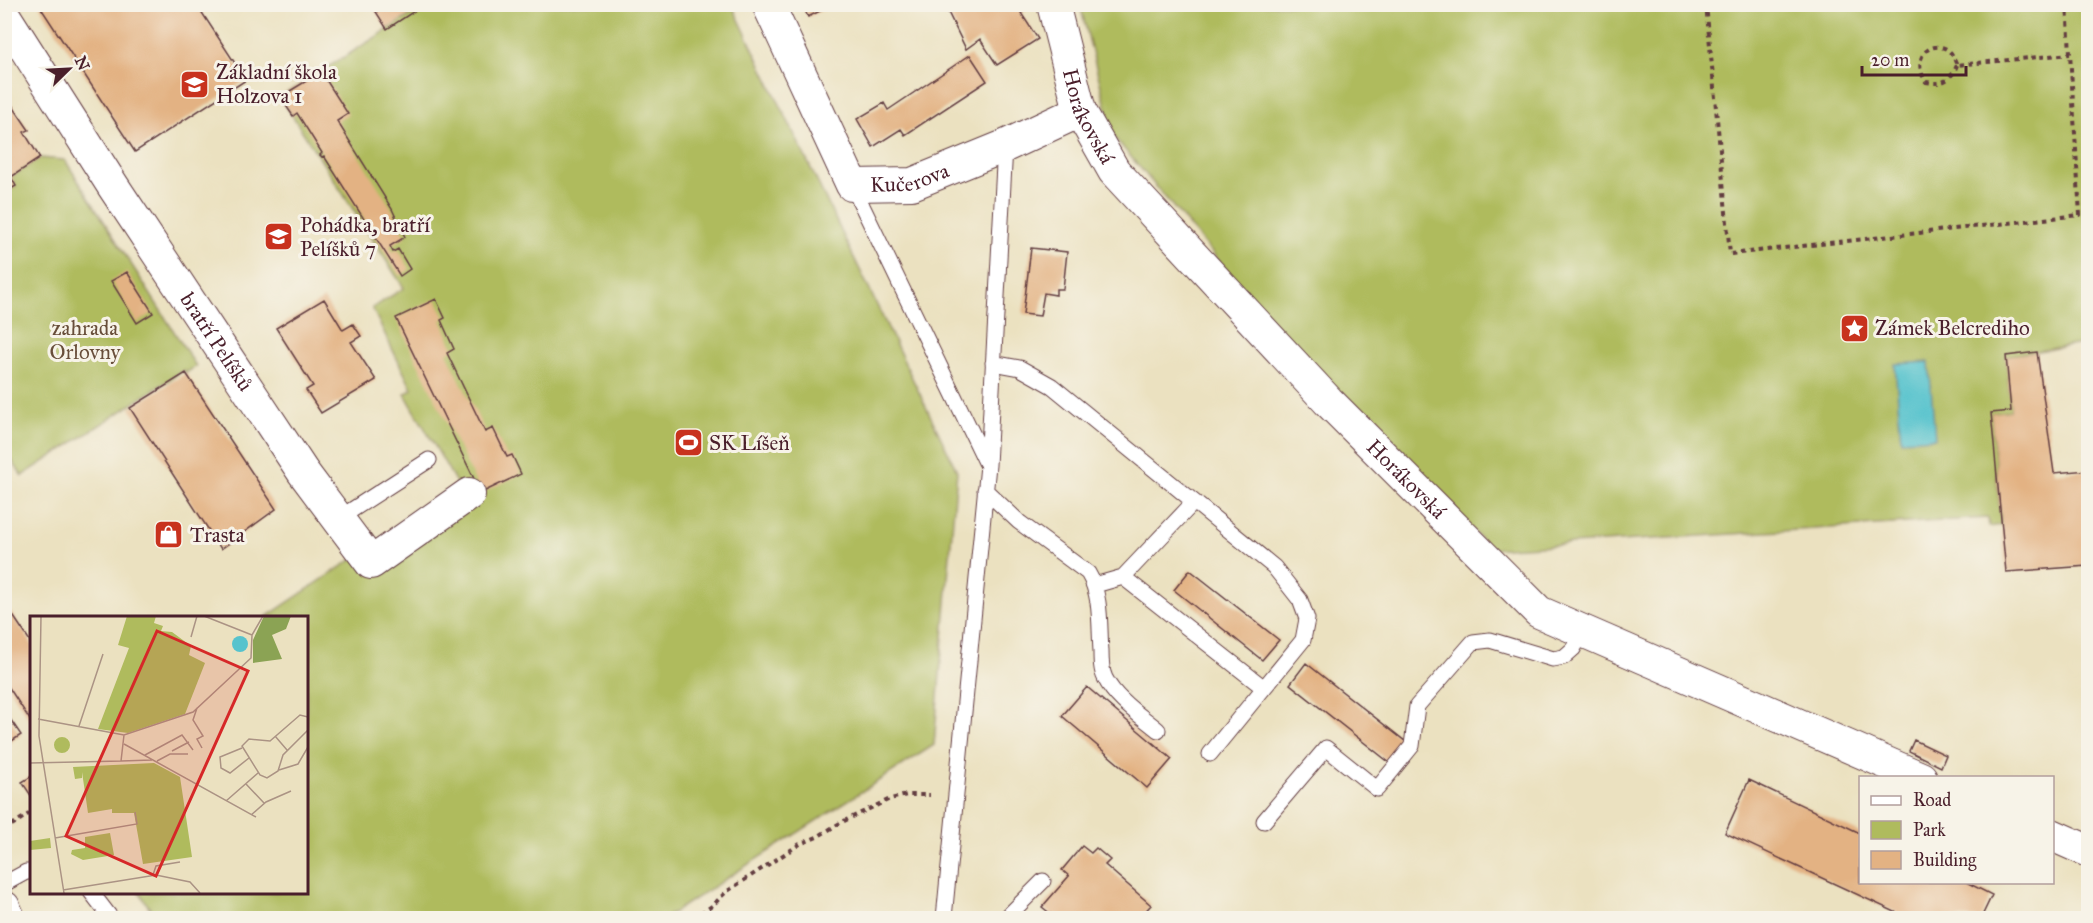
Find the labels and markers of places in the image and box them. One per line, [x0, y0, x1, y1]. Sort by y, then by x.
place label: Základní škola Holzova 1 [216, 59, 337, 109]
school or university icon: Základní škola Holzova 1 [179, 68, 211, 100]
place label: Pohádka, bratří Pelíšků 7 [300, 212, 431, 262]
school or university icon: Pohádka, bratří Pelíšků 7 [263, 221, 295, 253]
place icon: Zámek Belcrediho [1838, 312, 1870, 344]
place label: Zámek Belcrediho [1875, 315, 2030, 341]
sports icon: SK Líšeň [672, 427, 704, 459]
place label: SK Líšeň [709, 430, 790, 456]
shop icon: Trasta [153, 519, 185, 551]
place label: Trasta [190, 522, 245, 548]

